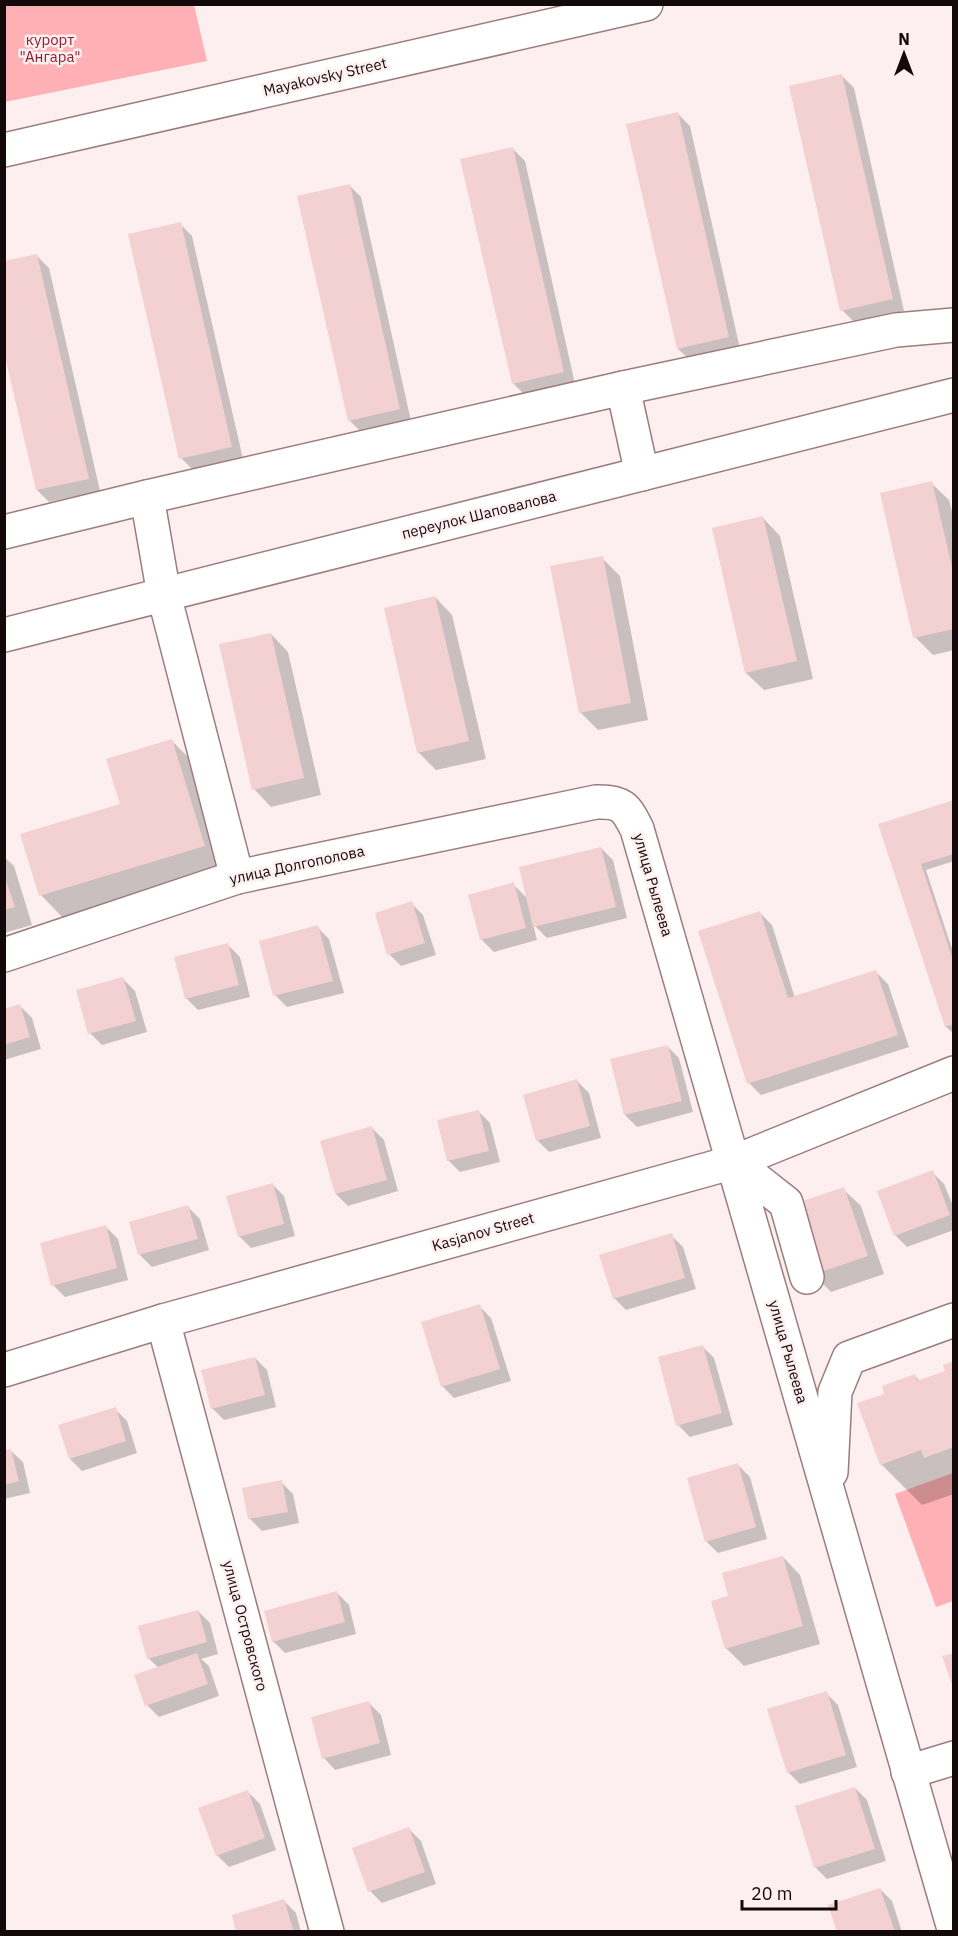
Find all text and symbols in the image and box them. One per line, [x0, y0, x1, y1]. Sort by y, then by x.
north arrow [874, 24, 934, 84]
text: N [898, 29, 910, 49]
park label: курорт "Ангара" [19, 30, 81, 66]
street label: Mayakovsky Street [261, 53, 388, 100]
street label: переулок Шаповалова [400, 486, 558, 543]
street label: улица Рылеева [630, 831, 677, 939]
street label: улица Долгополова [228, 841, 366, 888]
street label: Kasjanov Street [430, 1208, 536, 1255]
street label: улица Рылеева [765, 1298, 812, 1406]
street label: улица Островского [219, 1558, 272, 1693]
scale bar [742, 1873, 836, 1911]
text: 20 m [751, 1882, 793, 1905]

